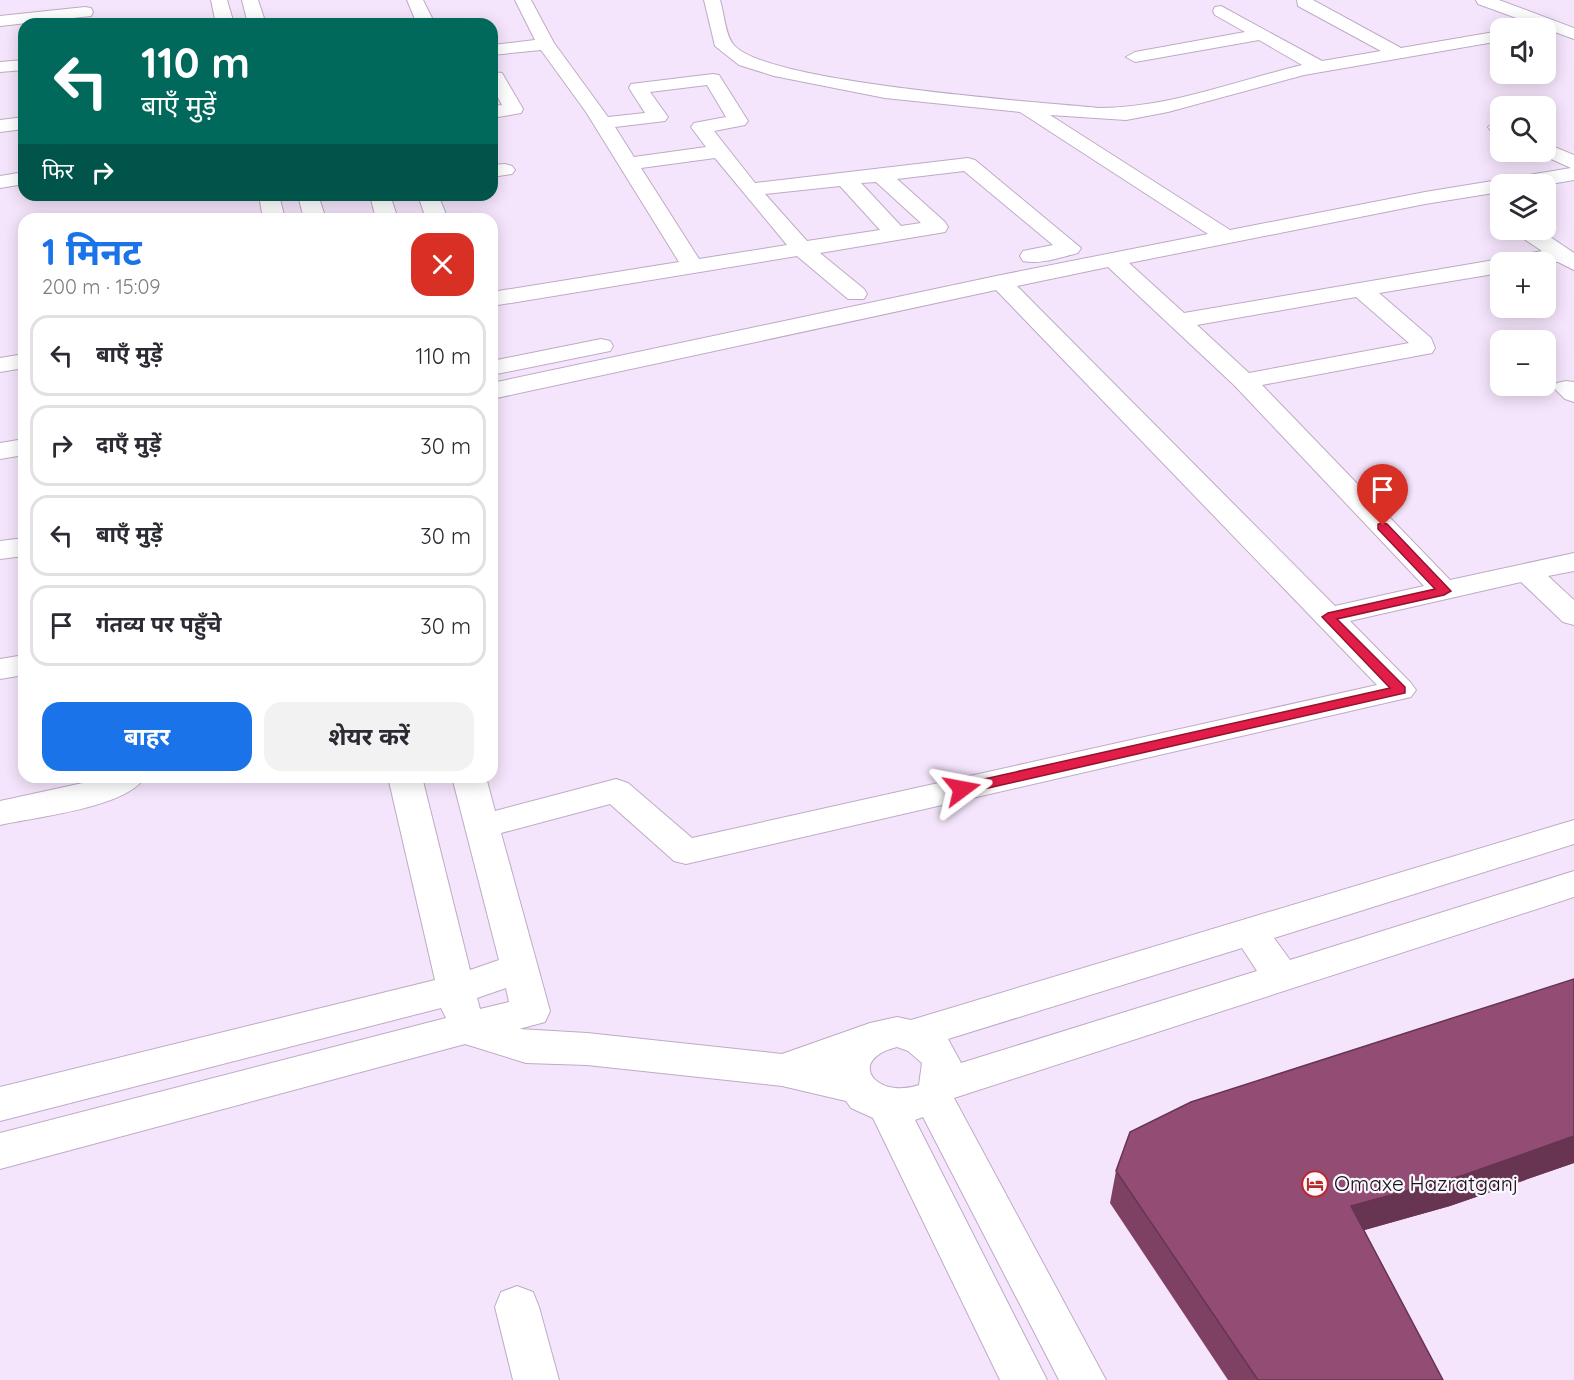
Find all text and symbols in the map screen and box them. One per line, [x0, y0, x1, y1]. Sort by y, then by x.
map controls [1490, 18, 1556, 396]
button: sound [1490, 18, 1556, 84]
text: 110 m [141, 36, 250, 89]
icon: left [42, 42, 120, 120]
text: बाएँ मुड़ें [141, 88, 216, 122]
button: search [1490, 96, 1556, 162]
icon: right [86, 156, 119, 189]
text: फिर [42, 157, 74, 185]
button: layers [1490, 174, 1556, 240]
text: 1 मिनट [42, 229, 142, 274]
button: close [411, 233, 474, 296]
button: + [1490, 252, 1556, 318]
text: 200 m · 15:09 [42, 274, 161, 299]
button: − [1490, 330, 1556, 396]
icon: left [45, 339, 78, 372]
text: बाएँ मुड़ें [96, 340, 162, 368]
text: 110 m [416, 342, 471, 370]
icon: right [45, 429, 78, 462]
text: दाएँ मुड़ें [96, 430, 161, 458]
text: 30 m [420, 432, 471, 460]
pin [1357, 464, 1408, 526]
icon: arrive [1366, 473, 1399, 506]
icon: left [45, 519, 78, 552]
text: बाएँ मुड़ें [96, 520, 162, 548]
text: 30 m [420, 522, 471, 550]
icon: arrive [45, 609, 78, 642]
text: गंतव्य पर पहुँचे [96, 610, 221, 638]
text: 30 m [420, 612, 471, 640]
button: बाहर [42, 702, 252, 771]
button: शेयर करें [264, 702, 474, 771]
position arrow [930, 757, 994, 821]
hotel icon: Omaxe Hazratganj [1300, 1169, 1330, 1199]
place label: Omaxe Hazratganj [1334, 1170, 1519, 1196]

